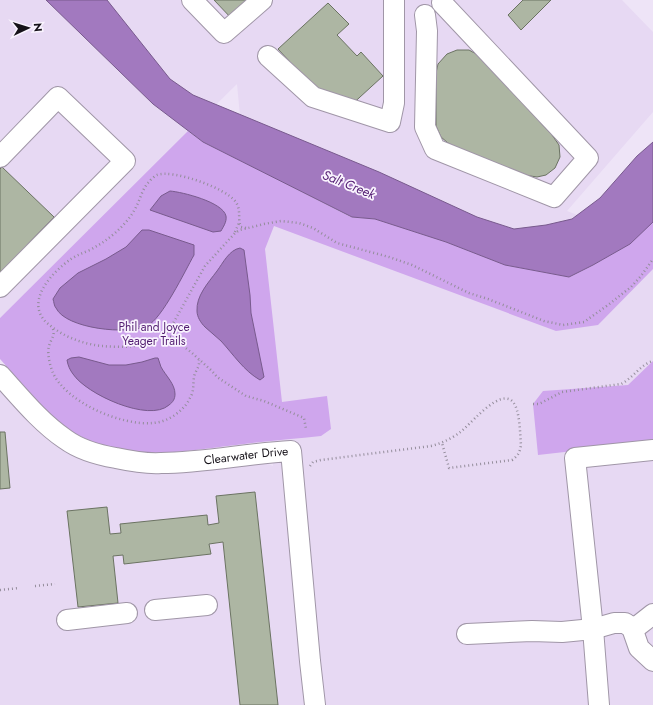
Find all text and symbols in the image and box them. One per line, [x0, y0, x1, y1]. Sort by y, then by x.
north arrow [8, 8, 48, 48]
text: N [30, 22, 46, 32]
water label: Salt Creek [320, 165, 378, 204]
park label: Phil and Joyce Yeager Trails [118, 318, 190, 350]
street label: Clearwater Drive [203, 442, 289, 469]

